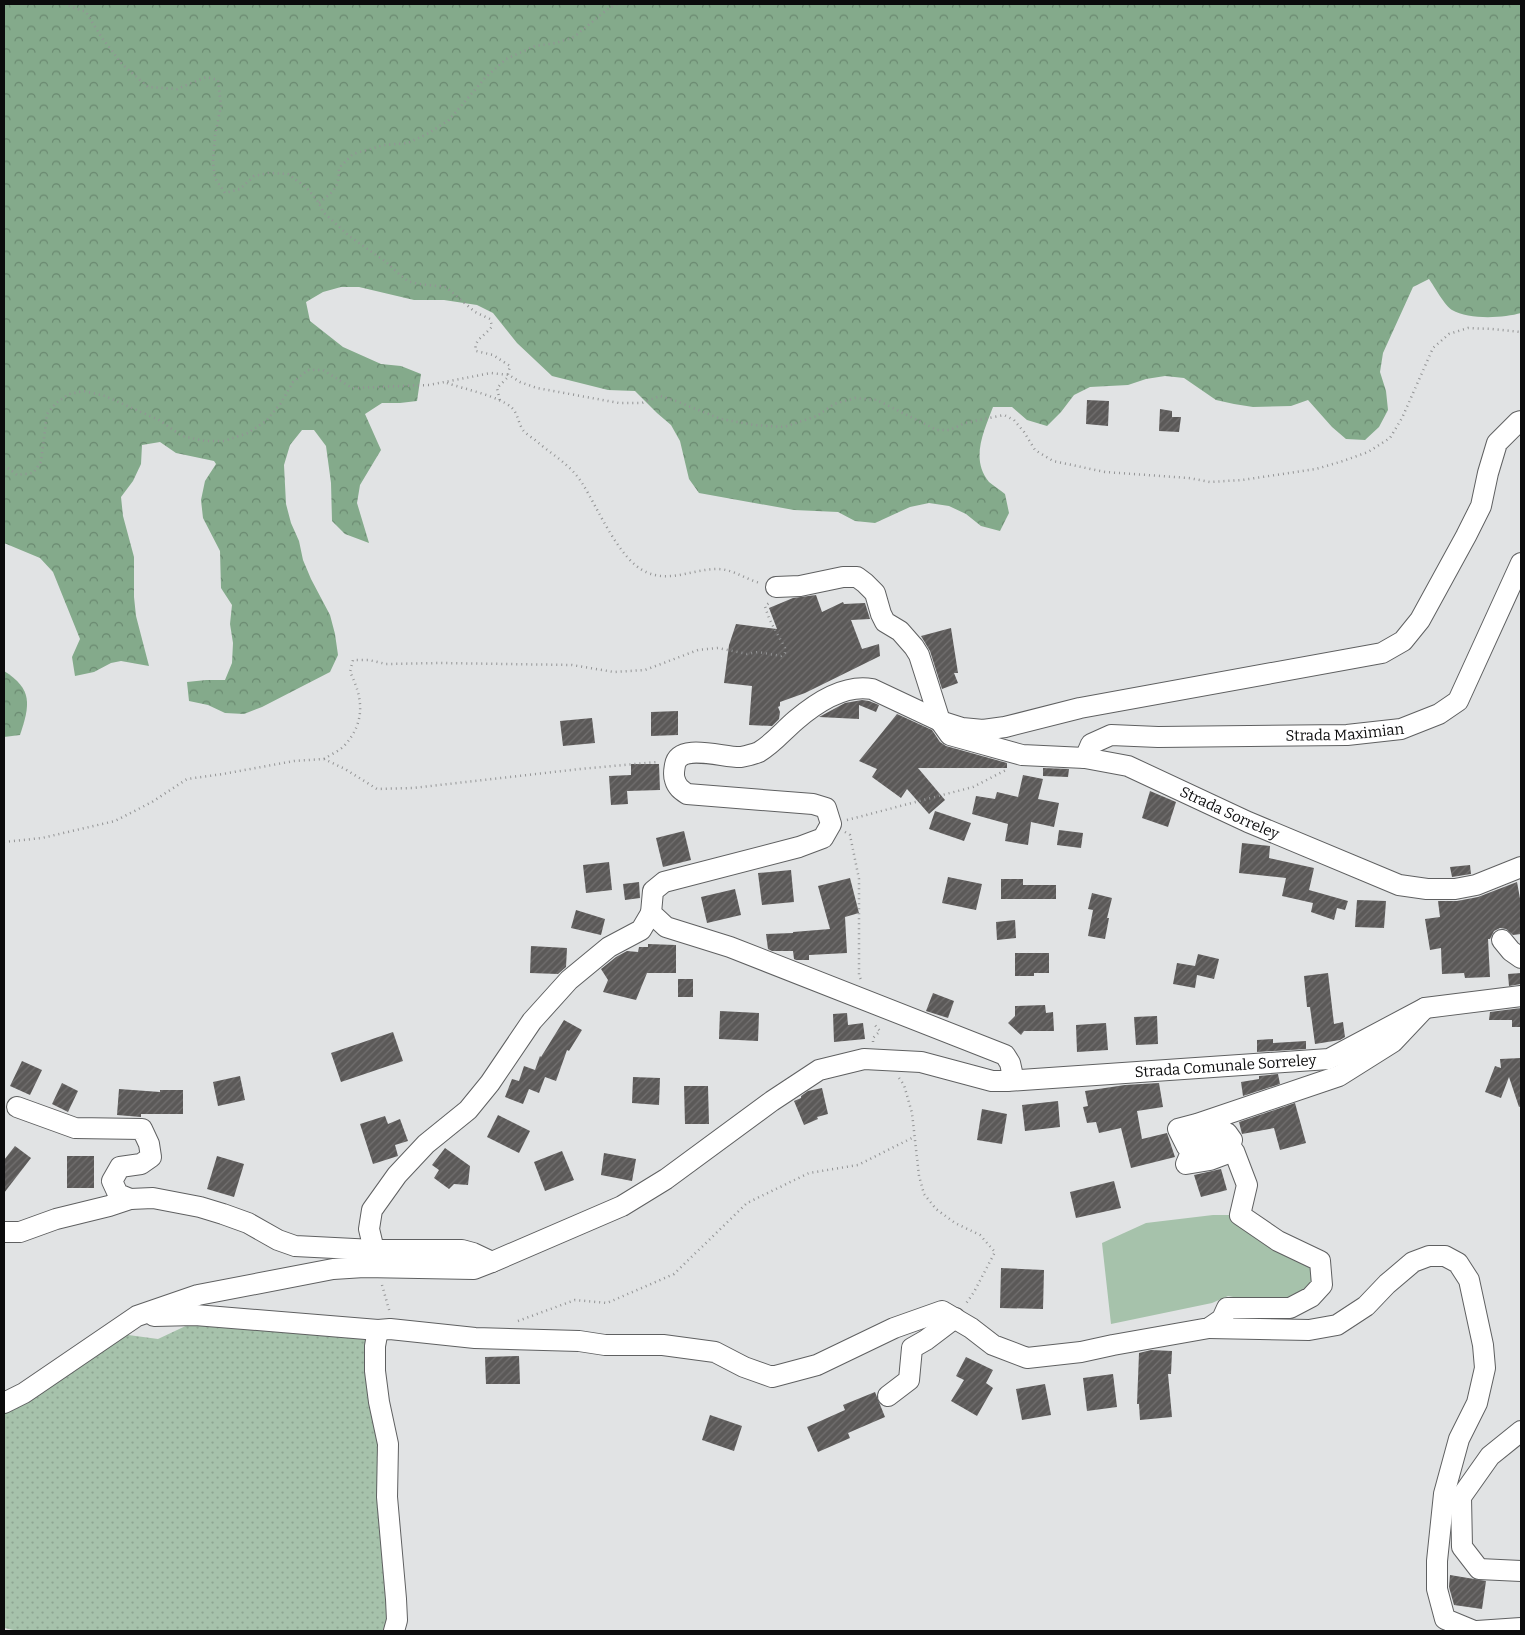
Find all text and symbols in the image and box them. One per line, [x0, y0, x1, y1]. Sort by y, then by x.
street label: Strada Maximian [1285, 720, 1405, 745]
street label: Strada Sorreley [1177, 783, 1282, 843]
street label: Strada Comunale Sorreley [1134, 1051, 1317, 1081]

